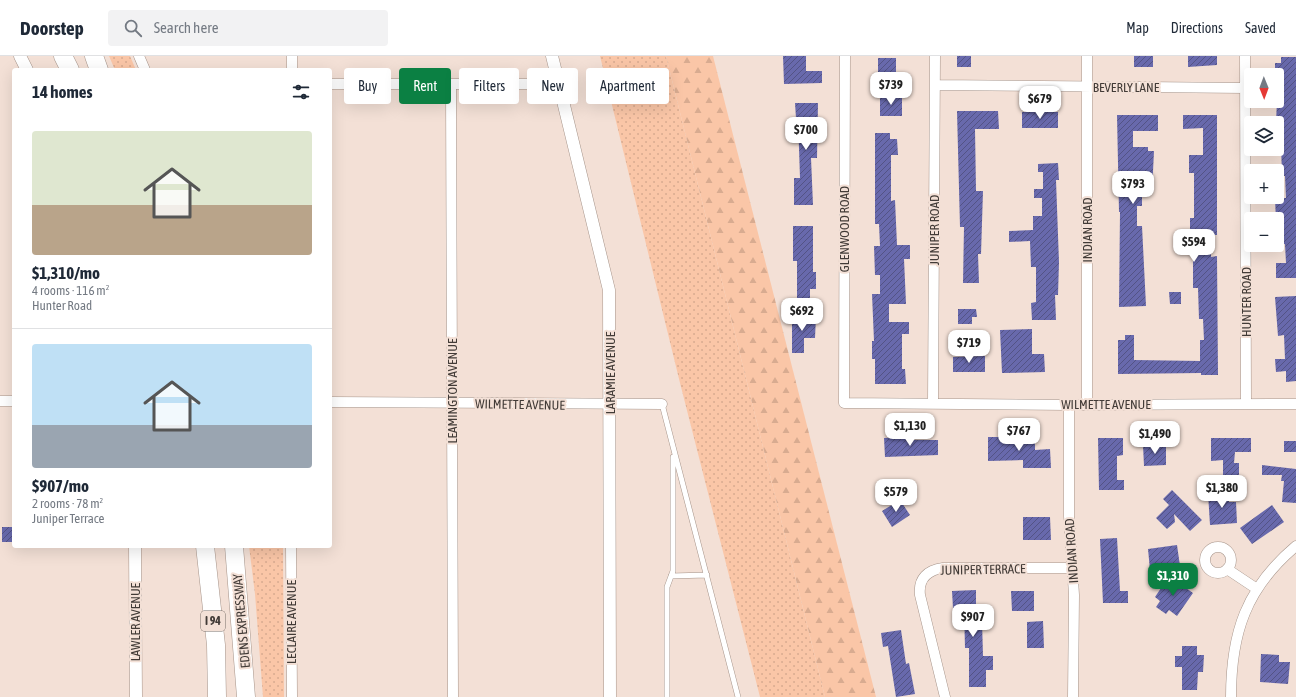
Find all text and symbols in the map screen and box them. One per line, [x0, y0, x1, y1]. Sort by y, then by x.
search box [108, 10, 388, 46]
text: Doorstep [20, 17, 84, 39]
icon: search [122, 17, 144, 39]
text: Search here [154, 19, 218, 36]
text: Map [1126, 20, 1149, 36]
text: Directions [1171, 20, 1223, 36]
text: Saved [1245, 20, 1276, 36]
chip: Buy [344, 68, 391, 104]
chip: Rent [399, 68, 451, 104]
chip: Filters [459, 68, 519, 104]
chip: New [527, 68, 578, 104]
chip: Apartment [586, 68, 669, 104]
north arrow [1244, 68, 1284, 108]
map controls [1244, 68, 1284, 252]
pin: $739 [867, 72, 915, 106]
text: $739 [879, 77, 903, 92]
street label: BEVERLY LANE [1093, 80, 1160, 95]
icon: filters [290, 81, 312, 103]
text: 14 homes [32, 82, 93, 102]
pin: $679 [1016, 86, 1064, 120]
text: $679 [1028, 91, 1052, 106]
button: layers [1244, 116, 1284, 156]
pin: $700 [782, 117, 830, 151]
text: $700 [794, 122, 818, 137]
icon: home [136, 157, 208, 229]
button: + [1244, 164, 1284, 204]
pin: $793 [1109, 171, 1157, 205]
text: $793 [1121, 176, 1145, 191]
street label: GLENWOOD ROAD [837, 186, 852, 272]
street label: JUNIPER ROAD [927, 195, 942, 265]
street label: INDIAN ROAD [1080, 197, 1095, 263]
button: − [1244, 212, 1284, 252]
pin: $594 [1170, 229, 1218, 263]
text: $594 [1182, 234, 1206, 249]
text: $1,310/mo [32, 263, 100, 283]
street label: HUNTER ROAD [1239, 267, 1254, 337]
text: 4 rooms · 116 m² [32, 283, 109, 298]
text: Hunter Road [32, 298, 92, 313]
pin: $692 [778, 298, 826, 332]
text: $692 [790, 303, 814, 318]
pin: $719 [945, 330, 993, 364]
street label: LARAMIE AVENUE [603, 331, 618, 414]
text: $719 [957, 335, 981, 350]
street label: LEAMINGTON AVENUE [445, 338, 460, 443]
icon: home [136, 370, 208, 442]
street label: WILMETTE AVENUE [475, 396, 565, 413]
street label: WILMETTE AVENUE [1061, 397, 1151, 412]
pin: $1,130 [877, 413, 943, 447]
text: $1,130 [894, 418, 926, 433]
pin: $767 [995, 418, 1043, 452]
pin: $1,490 [1122, 421, 1188, 455]
text: $767 [1007, 423, 1031, 438]
text: $1,490 [1139, 426, 1171, 441]
pin: $1,380 [1189, 475, 1255, 509]
text: $907/mo [32, 476, 89, 496]
pin: $579 [872, 479, 920, 513]
text: $1,380 [1206, 480, 1238, 495]
text: $579 [884, 484, 908, 499]
text: 2 rooms · 78 m² [32, 496, 103, 511]
text: Juniper Terrace [32, 511, 104, 526]
street label: INDIAN ROAD [1062, 518, 1081, 584]
street label: JUNIPER TERRACE [940, 561, 1026, 578]
pin: $1,310 [1140, 563, 1206, 597]
text: $1,310 [1157, 568, 1189, 583]
street label: EDENS EXPRESSWAY [230, 573, 253, 669]
street label: LECLAIRE AVENUE [284, 580, 299, 664]
street label: LAWLER AVENUE [128, 582, 143, 661]
pin: $907 [949, 604, 997, 638]
text: $907 [961, 609, 985, 624]
road number: I 94 [201, 611, 225, 631]

